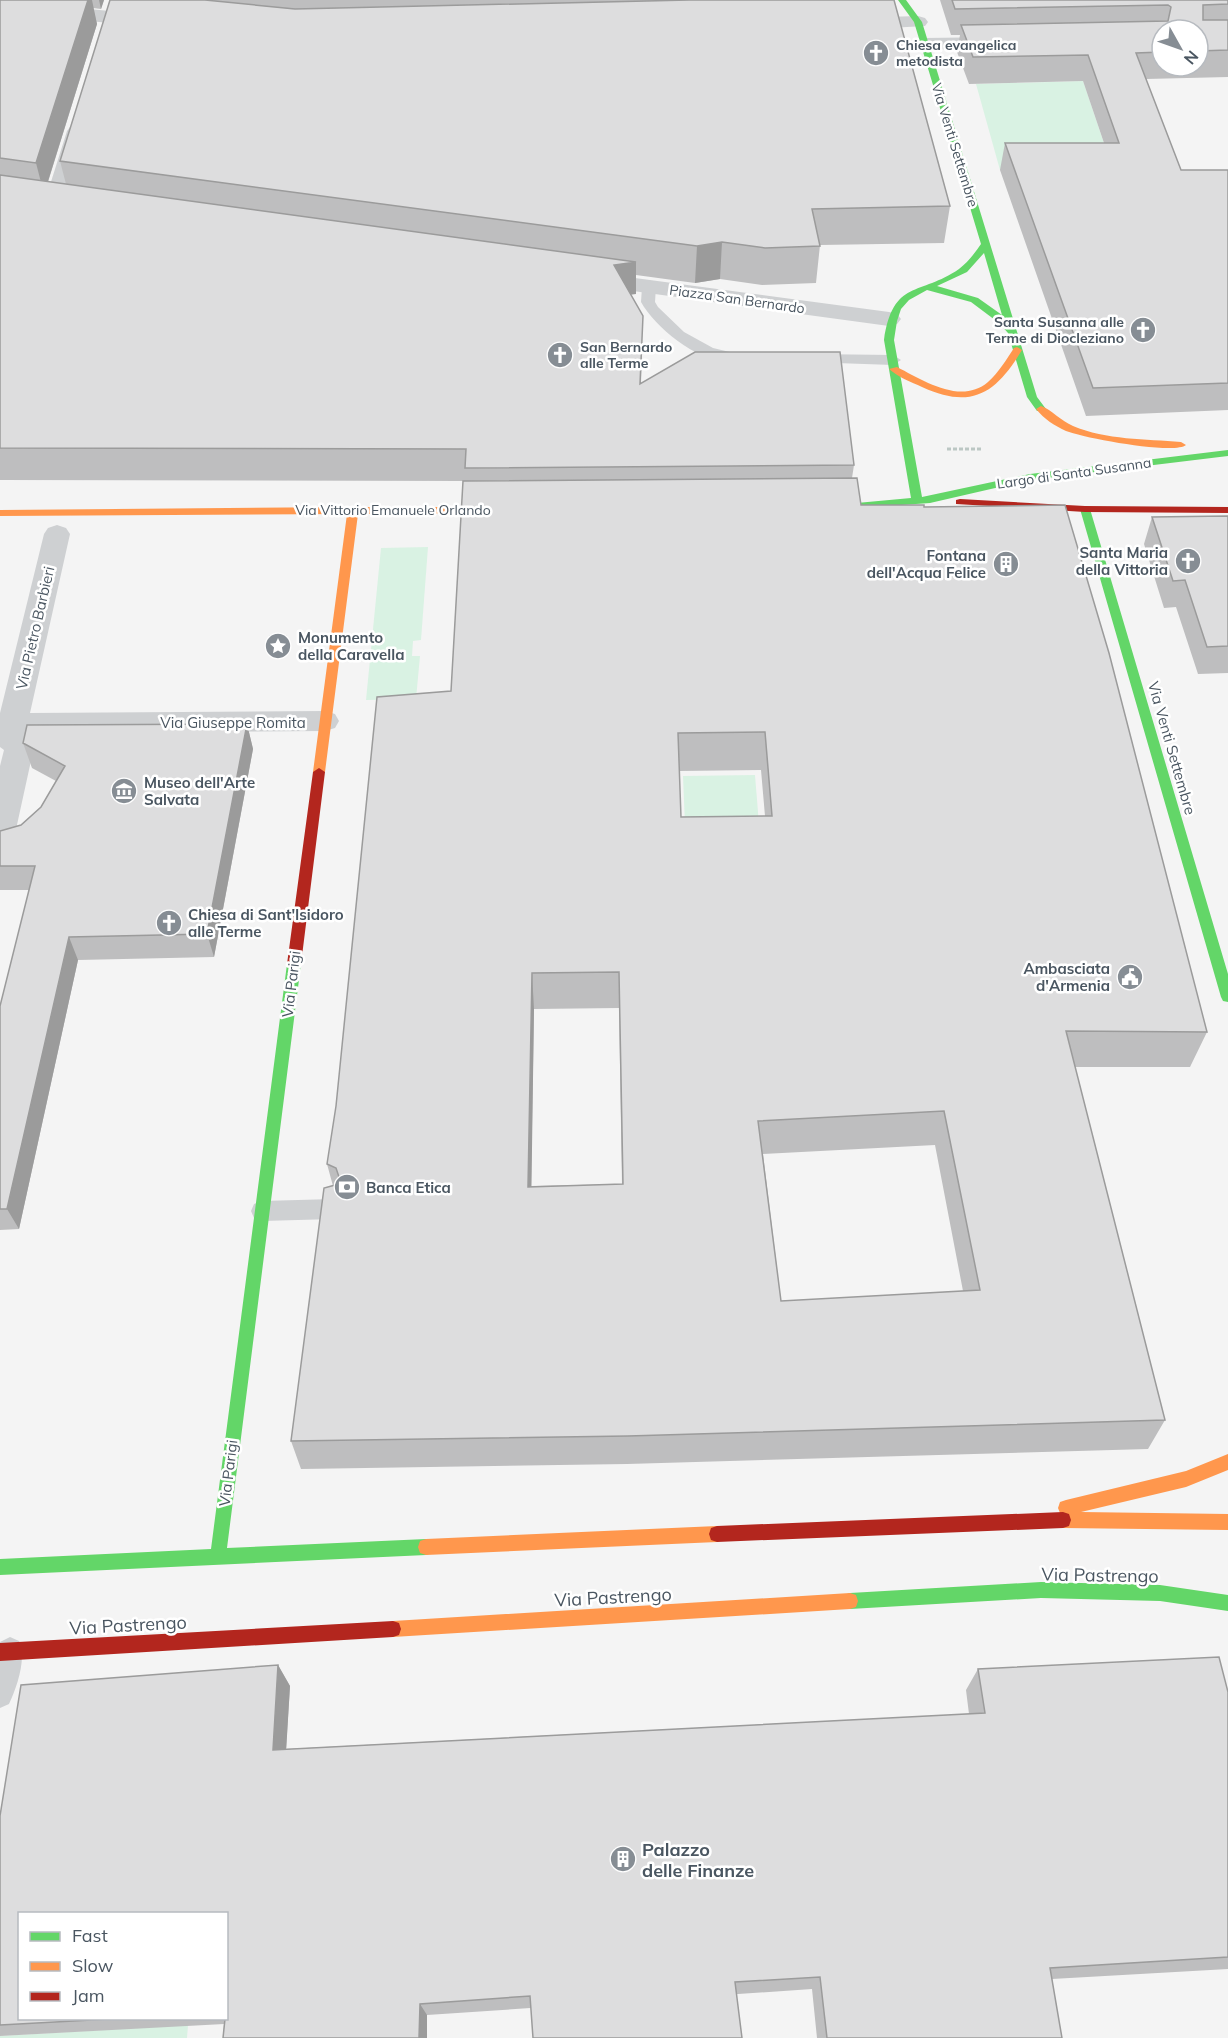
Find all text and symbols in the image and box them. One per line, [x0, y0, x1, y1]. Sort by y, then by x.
north arrow [1150, 18, 1210, 78]
place label: Chiesa evangelica metodista [896, 36, 1016, 70]
church icon: Chiesa evangelica metodista [861, 38, 891, 68]
text: N [1180, 47, 1203, 69]
street label: Via Venti Settembre [928, 81, 982, 209]
street label: Piazza San Bernardo [668, 281, 806, 317]
place label: Santa Susanna alle Terme di Diocleziano [986, 313, 1124, 347]
church icon: Santa Susanna alle Terme di Diocleziano [1128, 315, 1158, 345]
place label: San Bernardo alle Terme [580, 338, 672, 372]
church icon: San Bernardo alle Terme [545, 340, 575, 370]
street label: Largo di Santa Susanna [996, 453, 1152, 493]
street label: Via Vittorio Emanuele Orlando [295, 501, 491, 519]
place label: Santa Maria della Vittoria [1076, 543, 1168, 579]
place label: Fontana dell'Acqua Felice [867, 546, 986, 582]
church icon: Santa Maria della Vittoria [1173, 546, 1203, 576]
building icon: Fontana dell'Acqua Felice [991, 549, 1021, 579]
street label: Via Pietro Barbieri [12, 565, 58, 691]
place label: Monumento della Caravella [298, 628, 404, 664]
place icon: Monumento della Caravella [263, 631, 293, 661]
street label: Via Venti Settembre [1144, 679, 1200, 817]
street label: Via Giuseppe Romita [160, 713, 306, 732]
place label: Museo dell'Arte Salvata [144, 773, 255, 809]
museum icon: Museo dell'Arte Salvata [109, 776, 139, 806]
place label: Chiesa di Sant'Isidoro alle Terme [188, 905, 344, 941]
church icon: Chiesa di Sant'Isidoro alle Terme [154, 908, 184, 938]
street label: Via Parigi [277, 950, 305, 1018]
place label: Ambasciata d'Armenia [1023, 959, 1110, 995]
public building icon: Ambasciata d'Armenia [1115, 962, 1145, 992]
bank icon: Banca Etica [332, 1172, 362, 1202]
place label: Banca Etica [366, 1178, 451, 1197]
street label: Via Parigi [214, 1439, 242, 1507]
street label: Via Pastrengo [1041, 1562, 1159, 1588]
street label: Via Pastrengo [554, 1582, 672, 1612]
street label: Via Pastrengo [69, 1610, 187, 1640]
place label: Palazzo delle Finanze [642, 1838, 754, 1882]
building icon: Palazzo delle Finanze [608, 1844, 638, 1874]
legend [18, 1912, 228, 2020]
text: Fast [72, 1924, 108, 1947]
text: Slow [72, 1954, 114, 1977]
text: Jam [72, 1984, 105, 2007]

